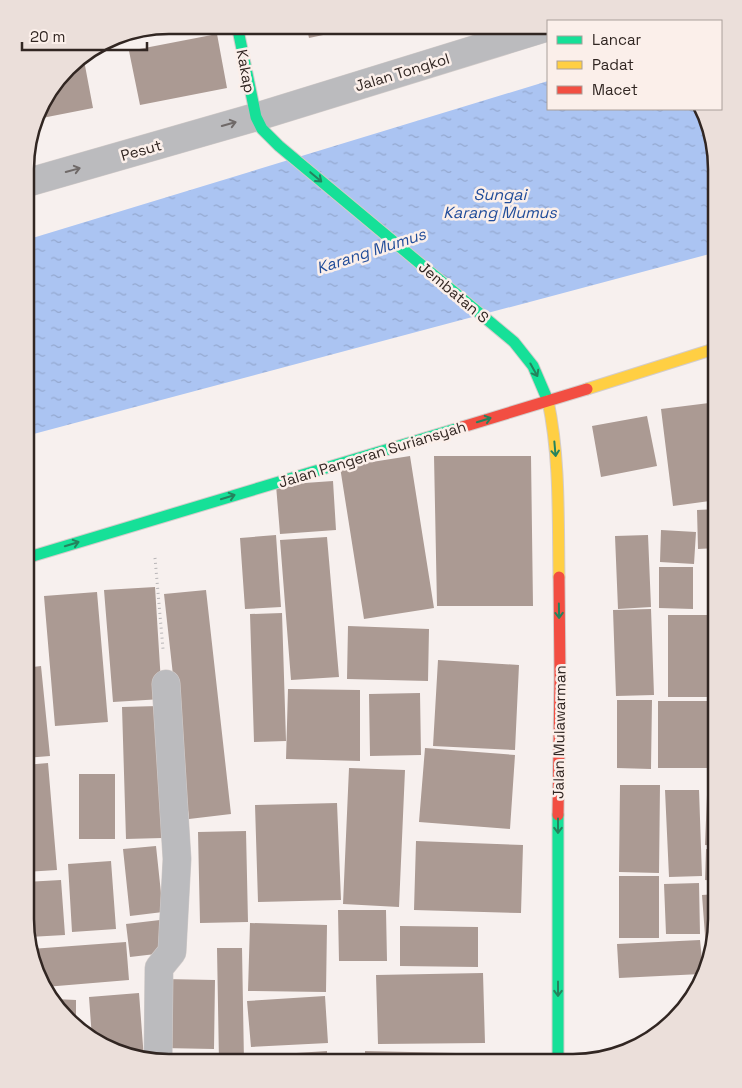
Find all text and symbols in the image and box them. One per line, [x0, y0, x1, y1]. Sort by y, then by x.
scale bar [22, 20, 148, 52]
legend [547, 20, 722, 110]
text: 20 m [30, 27, 65, 46]
text: Lancar [592, 30, 642, 49]
street label: Kakap [232, 48, 260, 94]
street label: Jalan Tongkol [352, 49, 452, 95]
text: Padat [592, 55, 634, 74]
text: Macet [592, 80, 638, 99]
one-way arrow [221, 119, 237, 129]
street label: Pesut [118, 135, 164, 165]
one-way arrow [65, 164, 81, 174]
one-way arrow [310, 172, 323, 183]
water label: Sungai Karang Mumus [443, 184, 557, 223]
water label: Karang Mumus [314, 223, 429, 279]
street label: Jembatan S [415, 257, 493, 327]
one-way arrow [529, 362, 539, 377]
one-way arrow [476, 414, 492, 424]
street label: Jalan Pangeran Suriansyah [276, 416, 468, 492]
one-way arrow [550, 441, 560, 457]
one-way arrow [219, 491, 235, 501]
one-way arrow [64, 538, 80, 548]
one-way arrow [554, 603, 564, 619]
street label: Jalan Mulawarman [548, 665, 570, 799]
one-way arrow [553, 818, 563, 834]
one-way arrow [553, 980, 563, 997]

